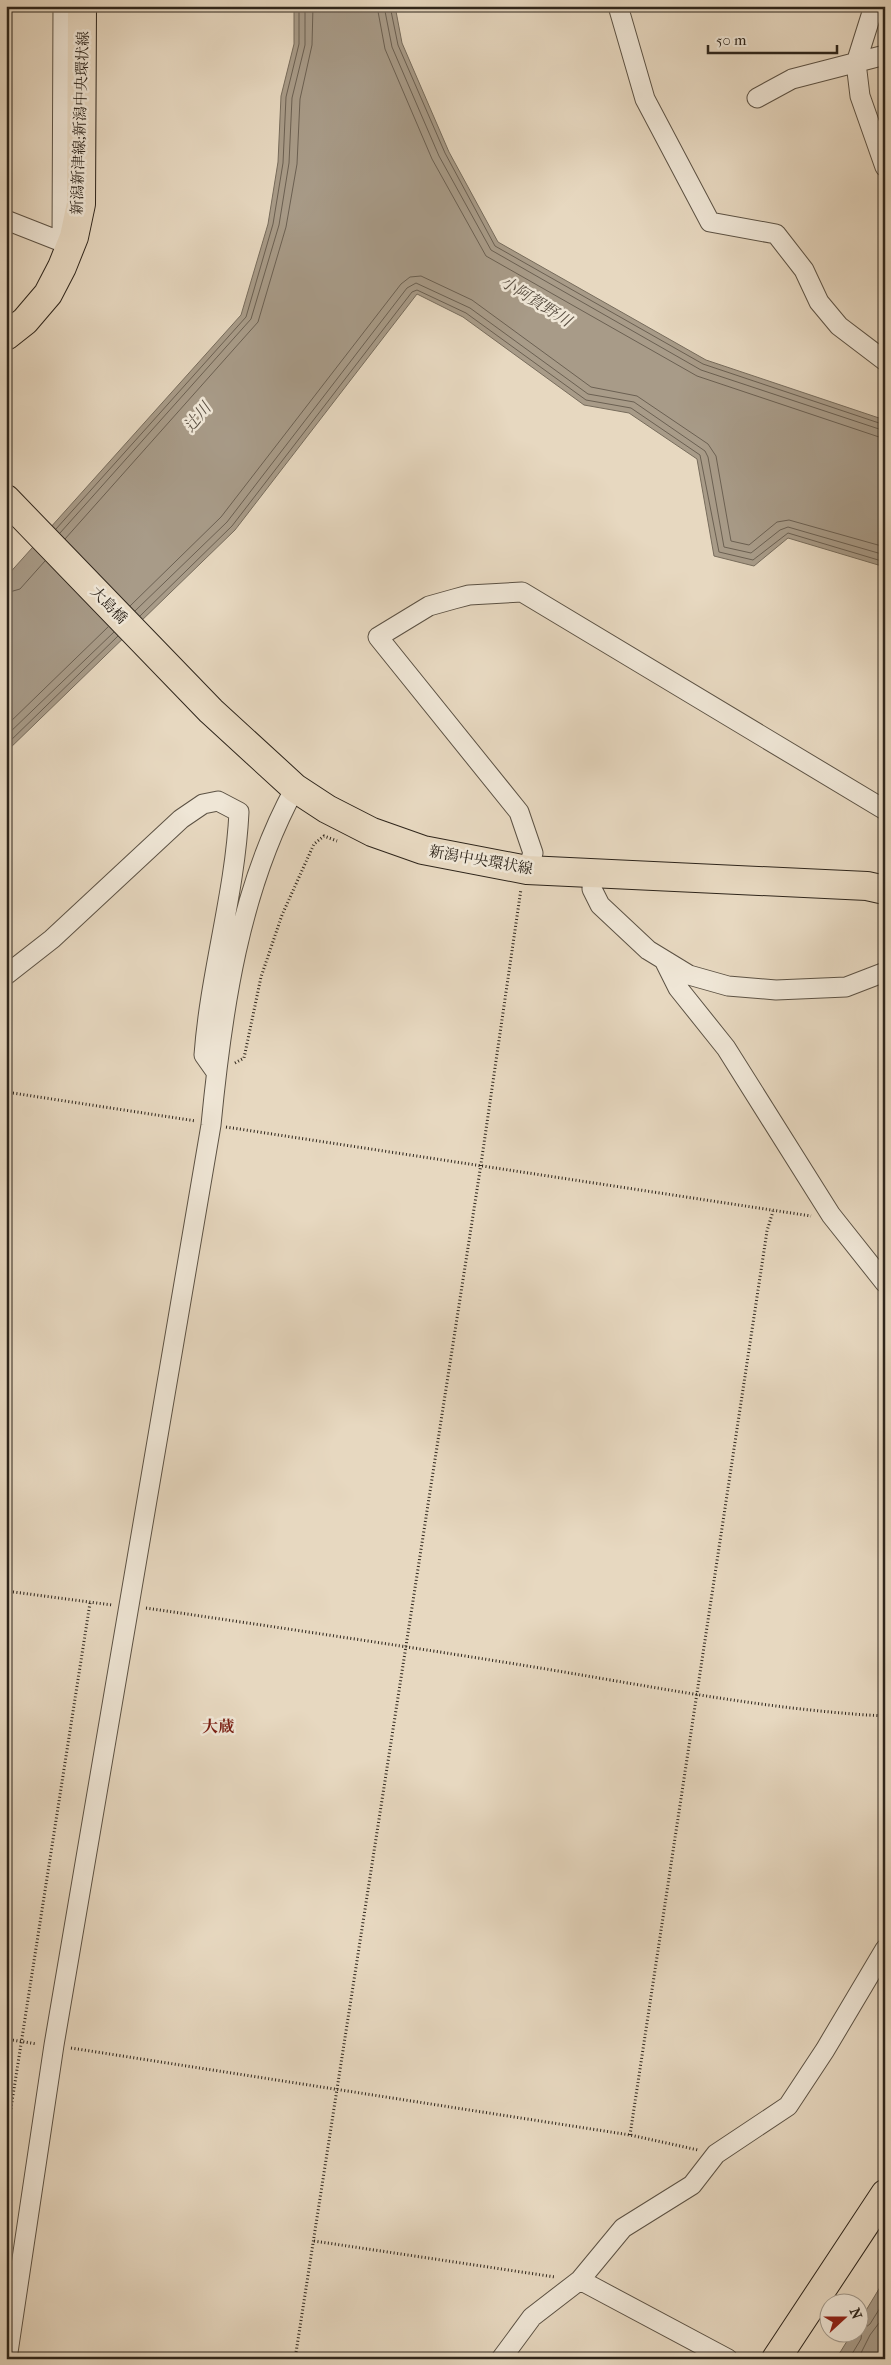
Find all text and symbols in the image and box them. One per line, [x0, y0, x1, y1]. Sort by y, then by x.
scale bar [708, 22, 837, 54]
street label: 新潟新津線;新潟中央環状線 [68, 31, 92, 215]
text: 50 m [716, 31, 747, 49]
water label: 小阿賀野川 [497, 272, 577, 331]
water label: 辻川 [179, 397, 216, 435]
street label: 大島橋 [87, 583, 131, 627]
street label: 新潟中央環状線 [428, 842, 534, 878]
district label: 大蔵 [202, 1717, 234, 1736]
north arrow [818, 2292, 868, 2342]
text: N [846, 2306, 866, 2322]

